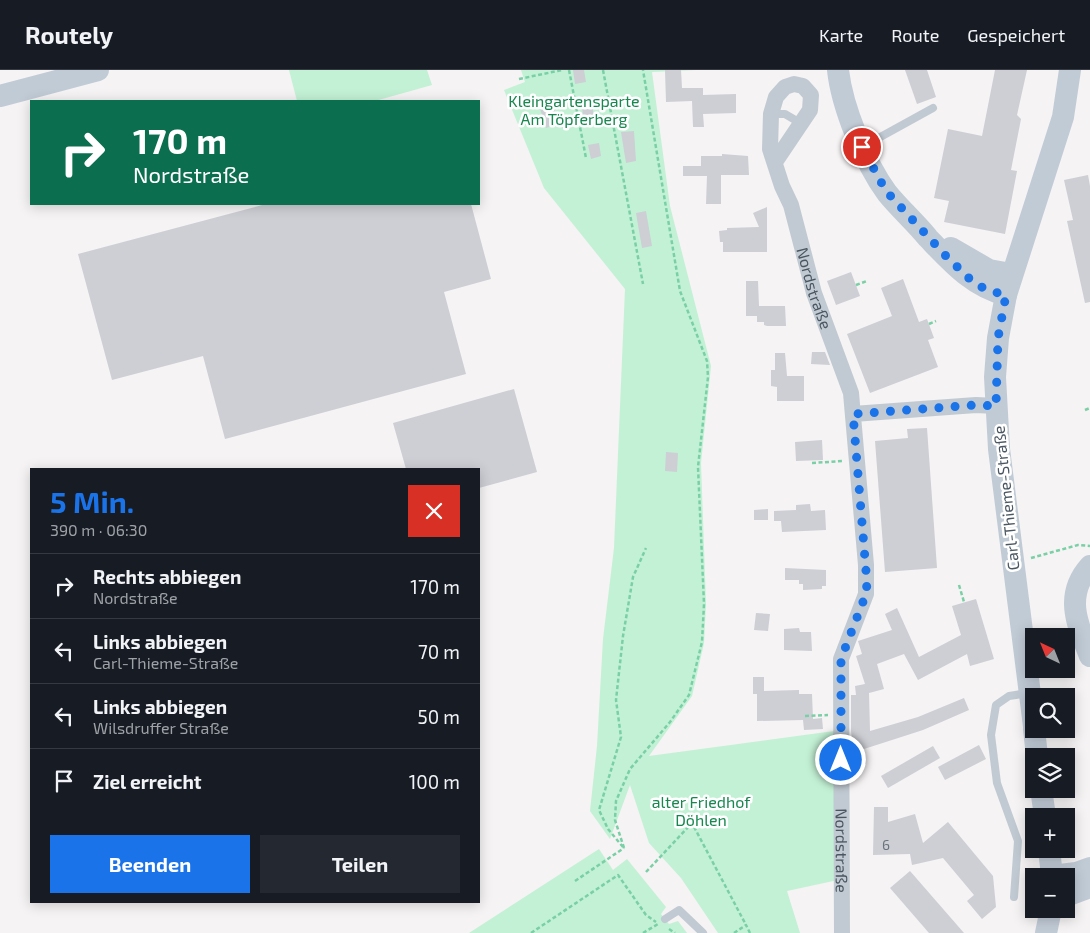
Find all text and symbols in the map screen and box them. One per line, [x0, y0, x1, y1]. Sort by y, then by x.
text: Routely [25, 20, 113, 49]
text: Karte [819, 24, 863, 46]
text: Route [891, 24, 939, 46]
text: Gespeichert [967, 24, 1065, 46]
park label: Kleingartensparte Am Töpferberg [508, 91, 640, 128]
text: 170 m [133, 119, 227, 161]
icon: right [50, 120, 115, 185]
pin [841, 126, 883, 168]
icon: arrive [848, 133, 876, 161]
text: Nordstraße [133, 161, 249, 187]
street label: Nordstraße [793, 245, 837, 332]
street label: Carl-Thieme-Straße [988, 425, 1023, 571]
text: 5 Min. [50, 483, 134, 519]
button: close [408, 485, 460, 537]
text: 390 m · 06:30 [50, 520, 147, 539]
text: Rechts abbiegen [93, 565, 241, 588]
icon: right [50, 572, 78, 600]
text: 170 m [410, 575, 460, 598]
text: Nordstraße [93, 588, 178, 607]
north arrow [1025, 628, 1075, 678]
map controls [1025, 628, 1075, 918]
text: Links abbiegen [93, 630, 227, 653]
icon: left [50, 637, 78, 665]
text: 70 m [418, 640, 460, 663]
text: Carl-Thieme-Straße [93, 653, 238, 672]
button: search [1025, 688, 1075, 738]
text: Links abbiegen [93, 695, 227, 718]
icon: left [50, 702, 78, 730]
text: 50 m [417, 705, 460, 728]
text: Wilsdruffer Straße [93, 718, 229, 737]
position arrow [814, 733, 866, 785]
button: layers [1025, 748, 1075, 798]
icon: arrive [50, 767, 78, 795]
text: Ziel erreicht [93, 770, 202, 793]
text: 100 m [409, 770, 460, 793]
park label: alter Friedhof Döhlen [652, 792, 751, 829]
street label: Nordstraße [833, 808, 852, 893]
button: + [1025, 808, 1075, 858]
button: Beenden [50, 835, 250, 893]
button: Teilen [260, 835, 460, 893]
house number: 6 [882, 836, 890, 853]
button: − [1025, 868, 1075, 918]

